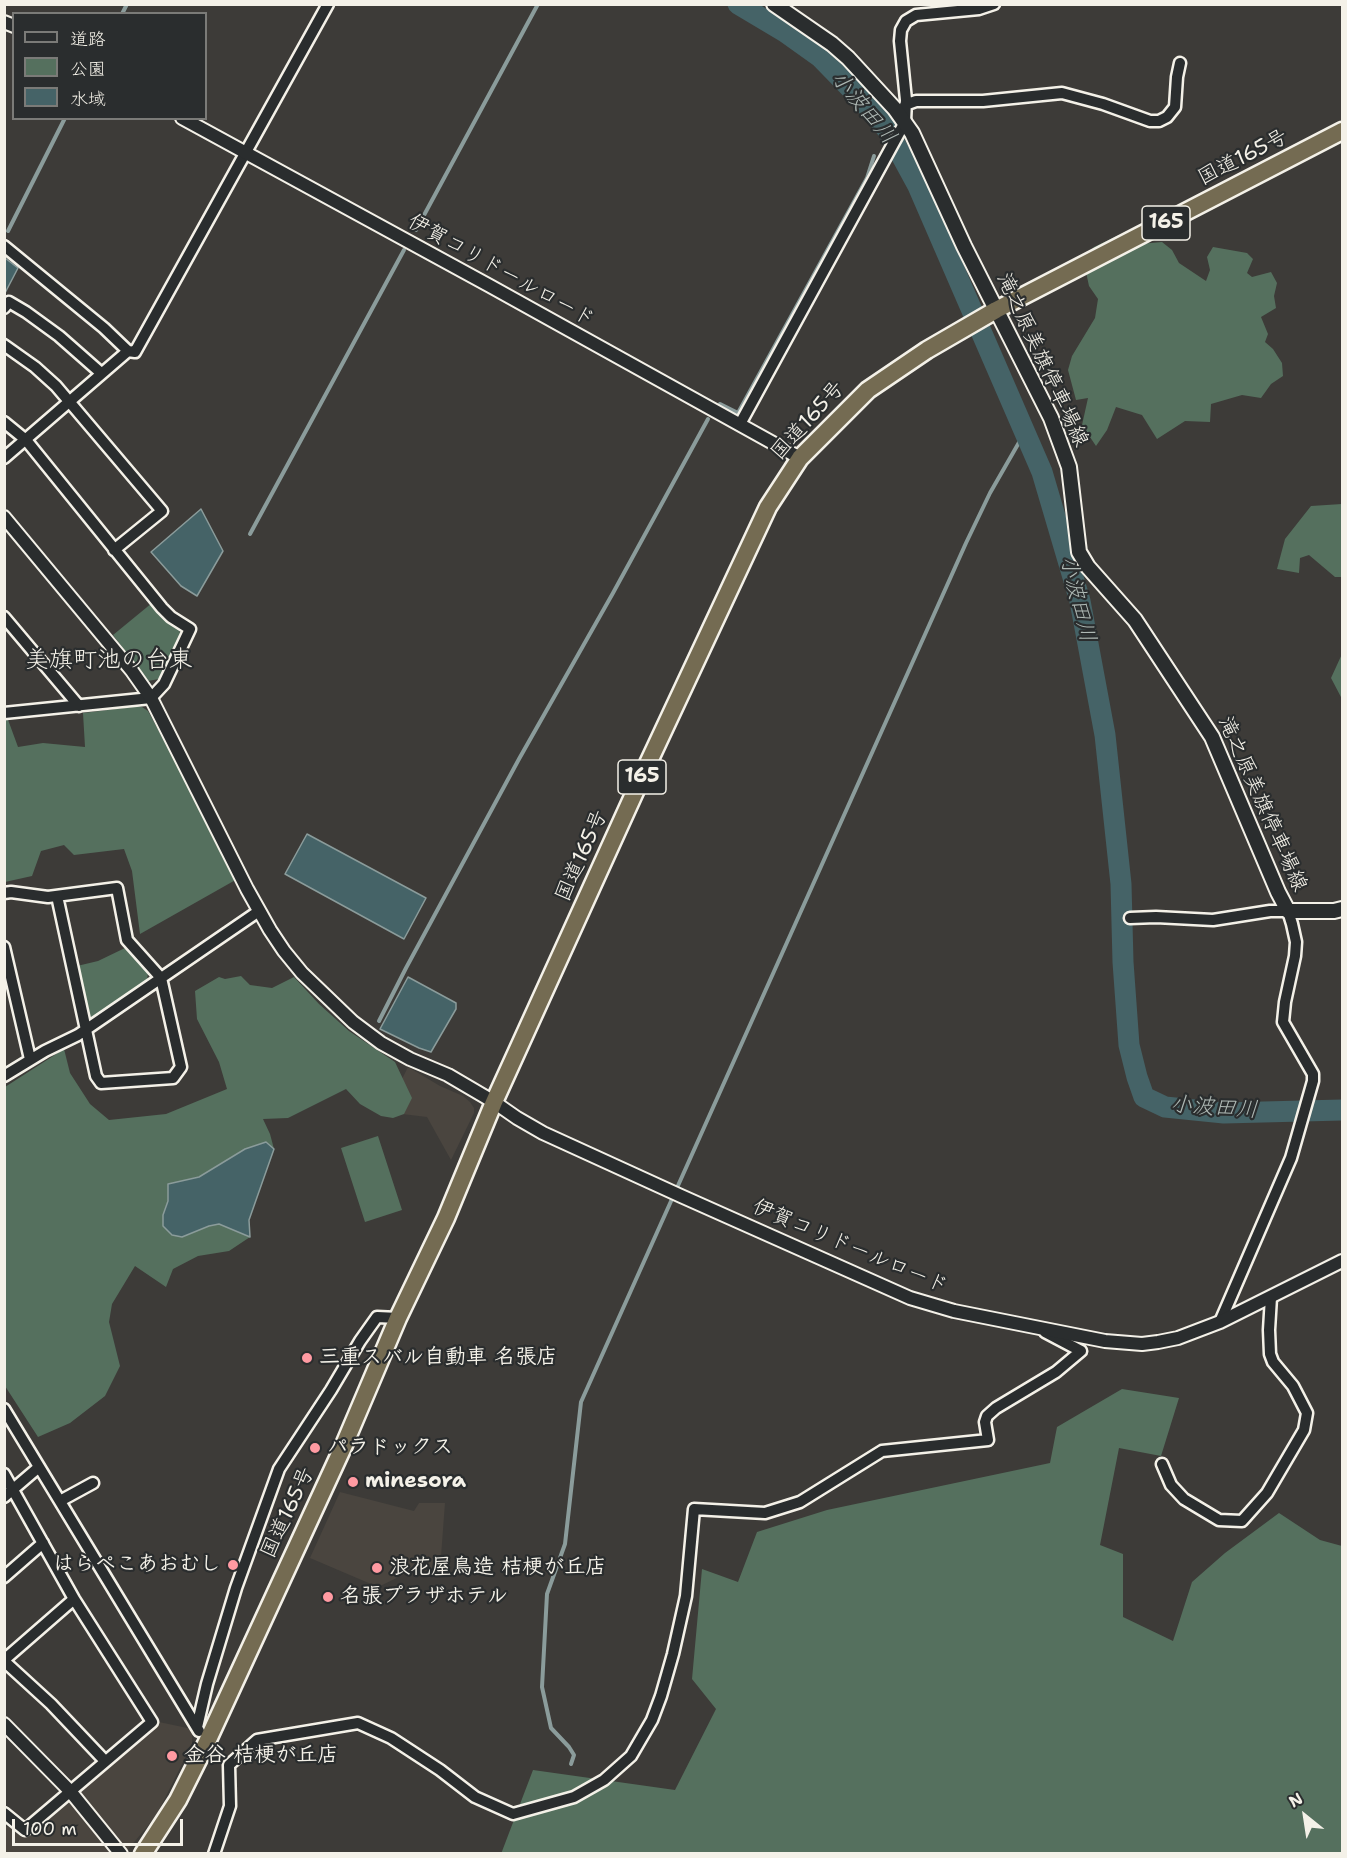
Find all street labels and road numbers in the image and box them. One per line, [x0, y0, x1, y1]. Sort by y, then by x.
street label: 国道165号 [1194, 125, 1292, 191]
road number: 165 [1142, 206, 1190, 240]
street label: 伊賀コリドールロード [403, 209, 599, 333]
street label: 滝之原美旗停車場線 [991, 269, 1093, 451]
street label: 国道165号 [766, 376, 850, 466]
street label: 滝之原美旗停車場線 [1212, 713, 1312, 895]
road number: 165 [618, 760, 666, 794]
street label: 国道165号 [551, 806, 613, 906]
street label: 伊賀コリドールロード [748, 1194, 952, 1300]
street label: 国道165号 [256, 1463, 320, 1563]

